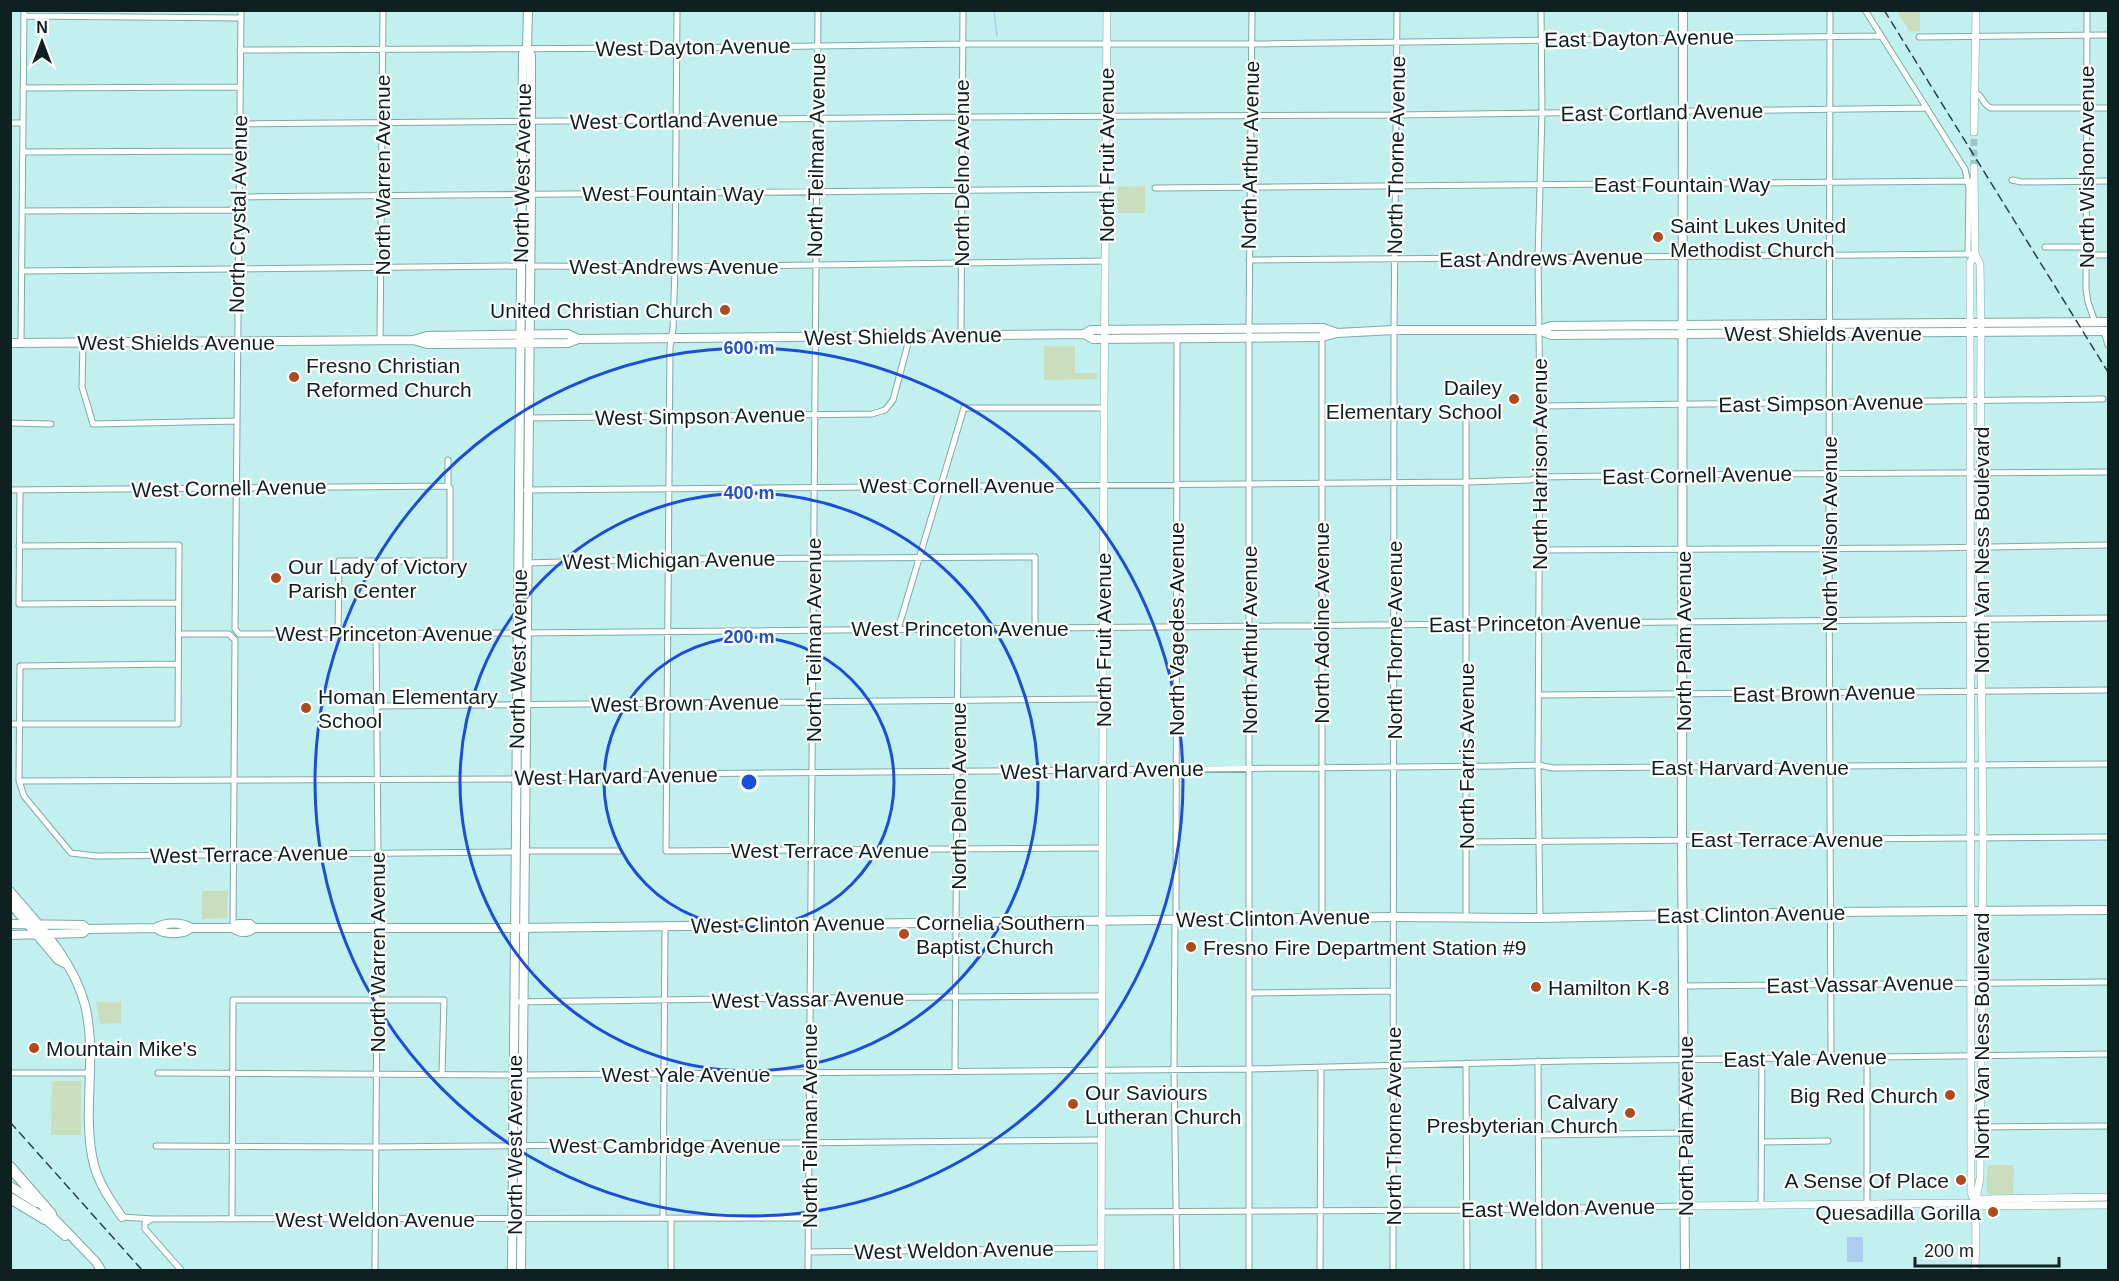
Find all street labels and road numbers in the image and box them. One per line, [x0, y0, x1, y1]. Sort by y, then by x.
street label: East Dayton Avenue [1544, 25, 1734, 51]
street label: West Dayton Avenue [595, 34, 791, 60]
street label: North Teilman Avenue [803, 52, 829, 258]
street label: North Thorne Avenue [1383, 55, 1409, 255]
street label: North Arthur Avenue [1237, 60, 1263, 250]
street label: North Wishon Avenue [2075, 66, 2098, 268]
street label: North Fruit Avenue [1095, 68, 1118, 242]
street label: North Warren Avenue [371, 75, 394, 275]
street label: North Delno Avenue [950, 79, 973, 267]
street label: North West Avenue [509, 83, 535, 263]
street label: East Cortland Avenue [1560, 99, 1764, 125]
street label: West Cortland Avenue [570, 107, 778, 133]
street label: North Crystal Avenue [225, 115, 251, 313]
street label: East Fountain Way [1594, 173, 1771, 196]
street label: West Fountain Way [582, 182, 765, 205]
street label: East Andrews Avenue [1439, 245, 1643, 271]
street label: West Andrews Avenue [569, 255, 779, 278]
street label: West Shields Avenue [1724, 322, 1922, 345]
street label: West Shields Avenue [804, 323, 1002, 349]
street label: West Shields Avenue [77, 331, 275, 354]
street label: North Harrison Avenue [1528, 358, 1551, 570]
street label: East Simpson Avenue [1718, 390, 1924, 416]
street label: West Simpson Avenue [595, 403, 805, 429]
street label: North Van Ness Boulevard [1970, 426, 1993, 674]
street label: North Wilson Avenue [1818, 436, 1841, 632]
street label: East Cornell Avenue [1602, 462, 1792, 488]
street label: West Cornell Avenue [859, 474, 1055, 497]
street label: West Cornell Avenue [131, 475, 327, 501]
street label: North Vagedes Avenue [1165, 522, 1188, 736]
street label: North Adoline Avenue [1310, 522, 1333, 724]
street label: North Teilman Avenue [802, 538, 825, 742]
street label: North Thorne Avenue [1383, 541, 1406, 739]
street label: North Arthur Avenue [1238, 546, 1261, 734]
street label: West Michigan Avenue [562, 547, 776, 573]
street label: North Palm Avenue [1672, 551, 1695, 731]
street label: North Fruit Avenue [1092, 553, 1115, 727]
street label: North West Avenue [505, 569, 531, 749]
street label: East Princeton Avenue [1429, 610, 1641, 636]
street label: West Princeton Avenue [851, 617, 1069, 640]
street label: West Princeton Avenue [275, 622, 493, 645]
street label: North Farris Avenue [1455, 663, 1478, 849]
street label: East Brown Avenue [1732, 680, 1916, 706]
street label: West Brown Avenue [591, 690, 779, 716]
street label: North Delno Avenue [947, 702, 970, 890]
street label: East Harvard Avenue [1651, 756, 1849, 779]
street label: West Harvard Avenue [1000, 757, 1204, 783]
street label: West Harvard Avenue [514, 763, 718, 789]
street label: East Terrace Avenue [1690, 828, 1884, 851]
street label: West Terrace Avenue [731, 839, 929, 862]
street label: West Terrace Avenue [150, 841, 348, 867]
street label: North Warren Avenue [366, 852, 389, 1052]
street label: East Clinton Avenue [1656, 901, 1846, 927]
street label: West Clinton Avenue [1176, 905, 1370, 931]
street label: West Clinton Avenue [691, 911, 885, 937]
street label: North Van Ness Boulevard [1970, 912, 1993, 1160]
street label: East Vassar Avenue [1766, 971, 1954, 997]
street label: West Vassar Avenue [712, 986, 904, 1012]
street label: North Teilman Avenue [798, 1024, 821, 1228]
street label: North Thorne Avenue [1382, 1027, 1405, 1225]
street label: North Palm Avenue [1674, 1036, 1697, 1216]
street label: East Yale Avenue [1723, 1045, 1887, 1071]
street label: North West Avenue [503, 1055, 526, 1235]
street label: West Yale Avenue [602, 1063, 770, 1086]
street label: West Cambridge Avenue [549, 1134, 781, 1157]
street label: East Weldon Avenue [1461, 1195, 1655, 1221]
street label: West Weldon Avenue [275, 1208, 475, 1231]
street label: West Weldon Avenue [854, 1237, 1054, 1263]

